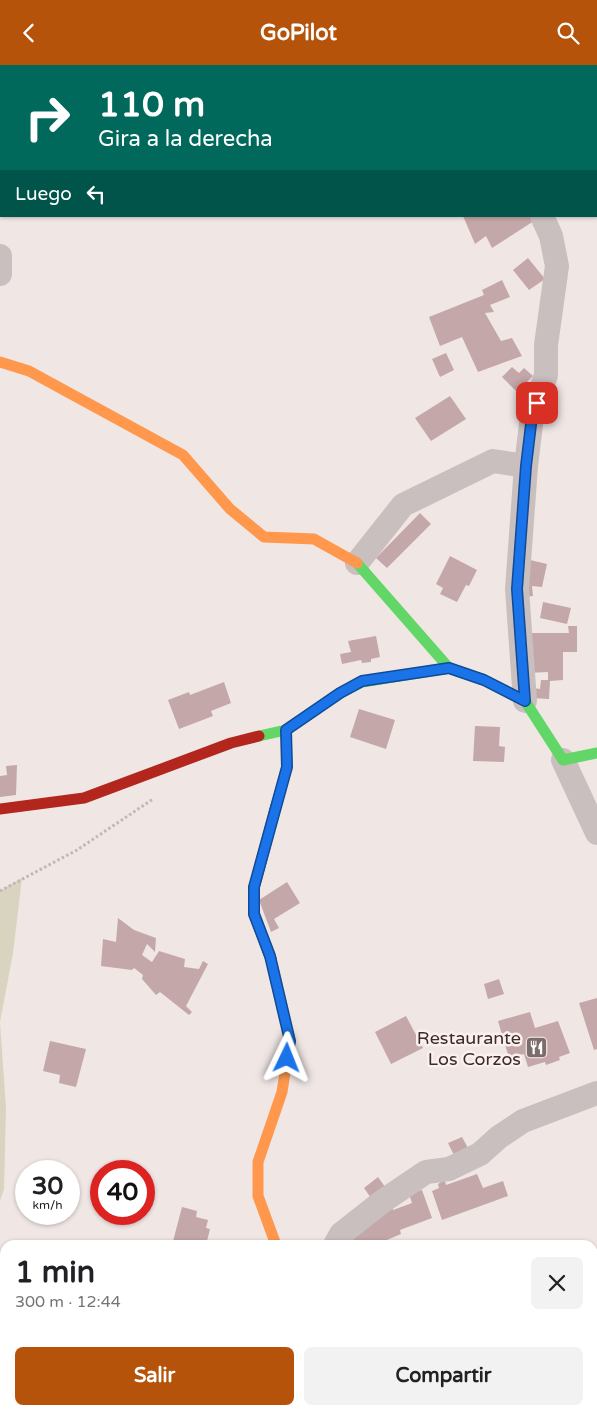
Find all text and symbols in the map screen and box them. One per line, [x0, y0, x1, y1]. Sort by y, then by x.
icon: back [15, 19, 43, 47]
icon: search [554, 19, 582, 47]
text: GoPilot [260, 20, 337, 46]
text: 110 m [98, 84, 205, 126]
icon: right [15, 85, 80, 150]
text: Gira a la derecha [98, 126, 273, 152]
icon: left [82, 180, 110, 208]
text: Luego [15, 183, 72, 205]
pin [516, 382, 558, 424]
icon: arrive [523, 389, 551, 417]
place label: Restaurante Los Corzos [417, 1027, 521, 1070]
position arrow [260, 1031, 312, 1083]
restaurant icon: Restaurante Los Corzos [525, 1036, 549, 1060]
speed limit sign: 40 [90, 1160, 155, 1225]
text: 30 [32, 1171, 63, 1201]
text: km/h [32, 1198, 63, 1212]
text: 1 min [15, 1254, 95, 1291]
button: close [531, 1257, 583, 1309]
text: 300 m · 12:44 [15, 1292, 121, 1312]
button: Salir [15, 1347, 294, 1405]
button: Compartir [304, 1347, 583, 1405]

